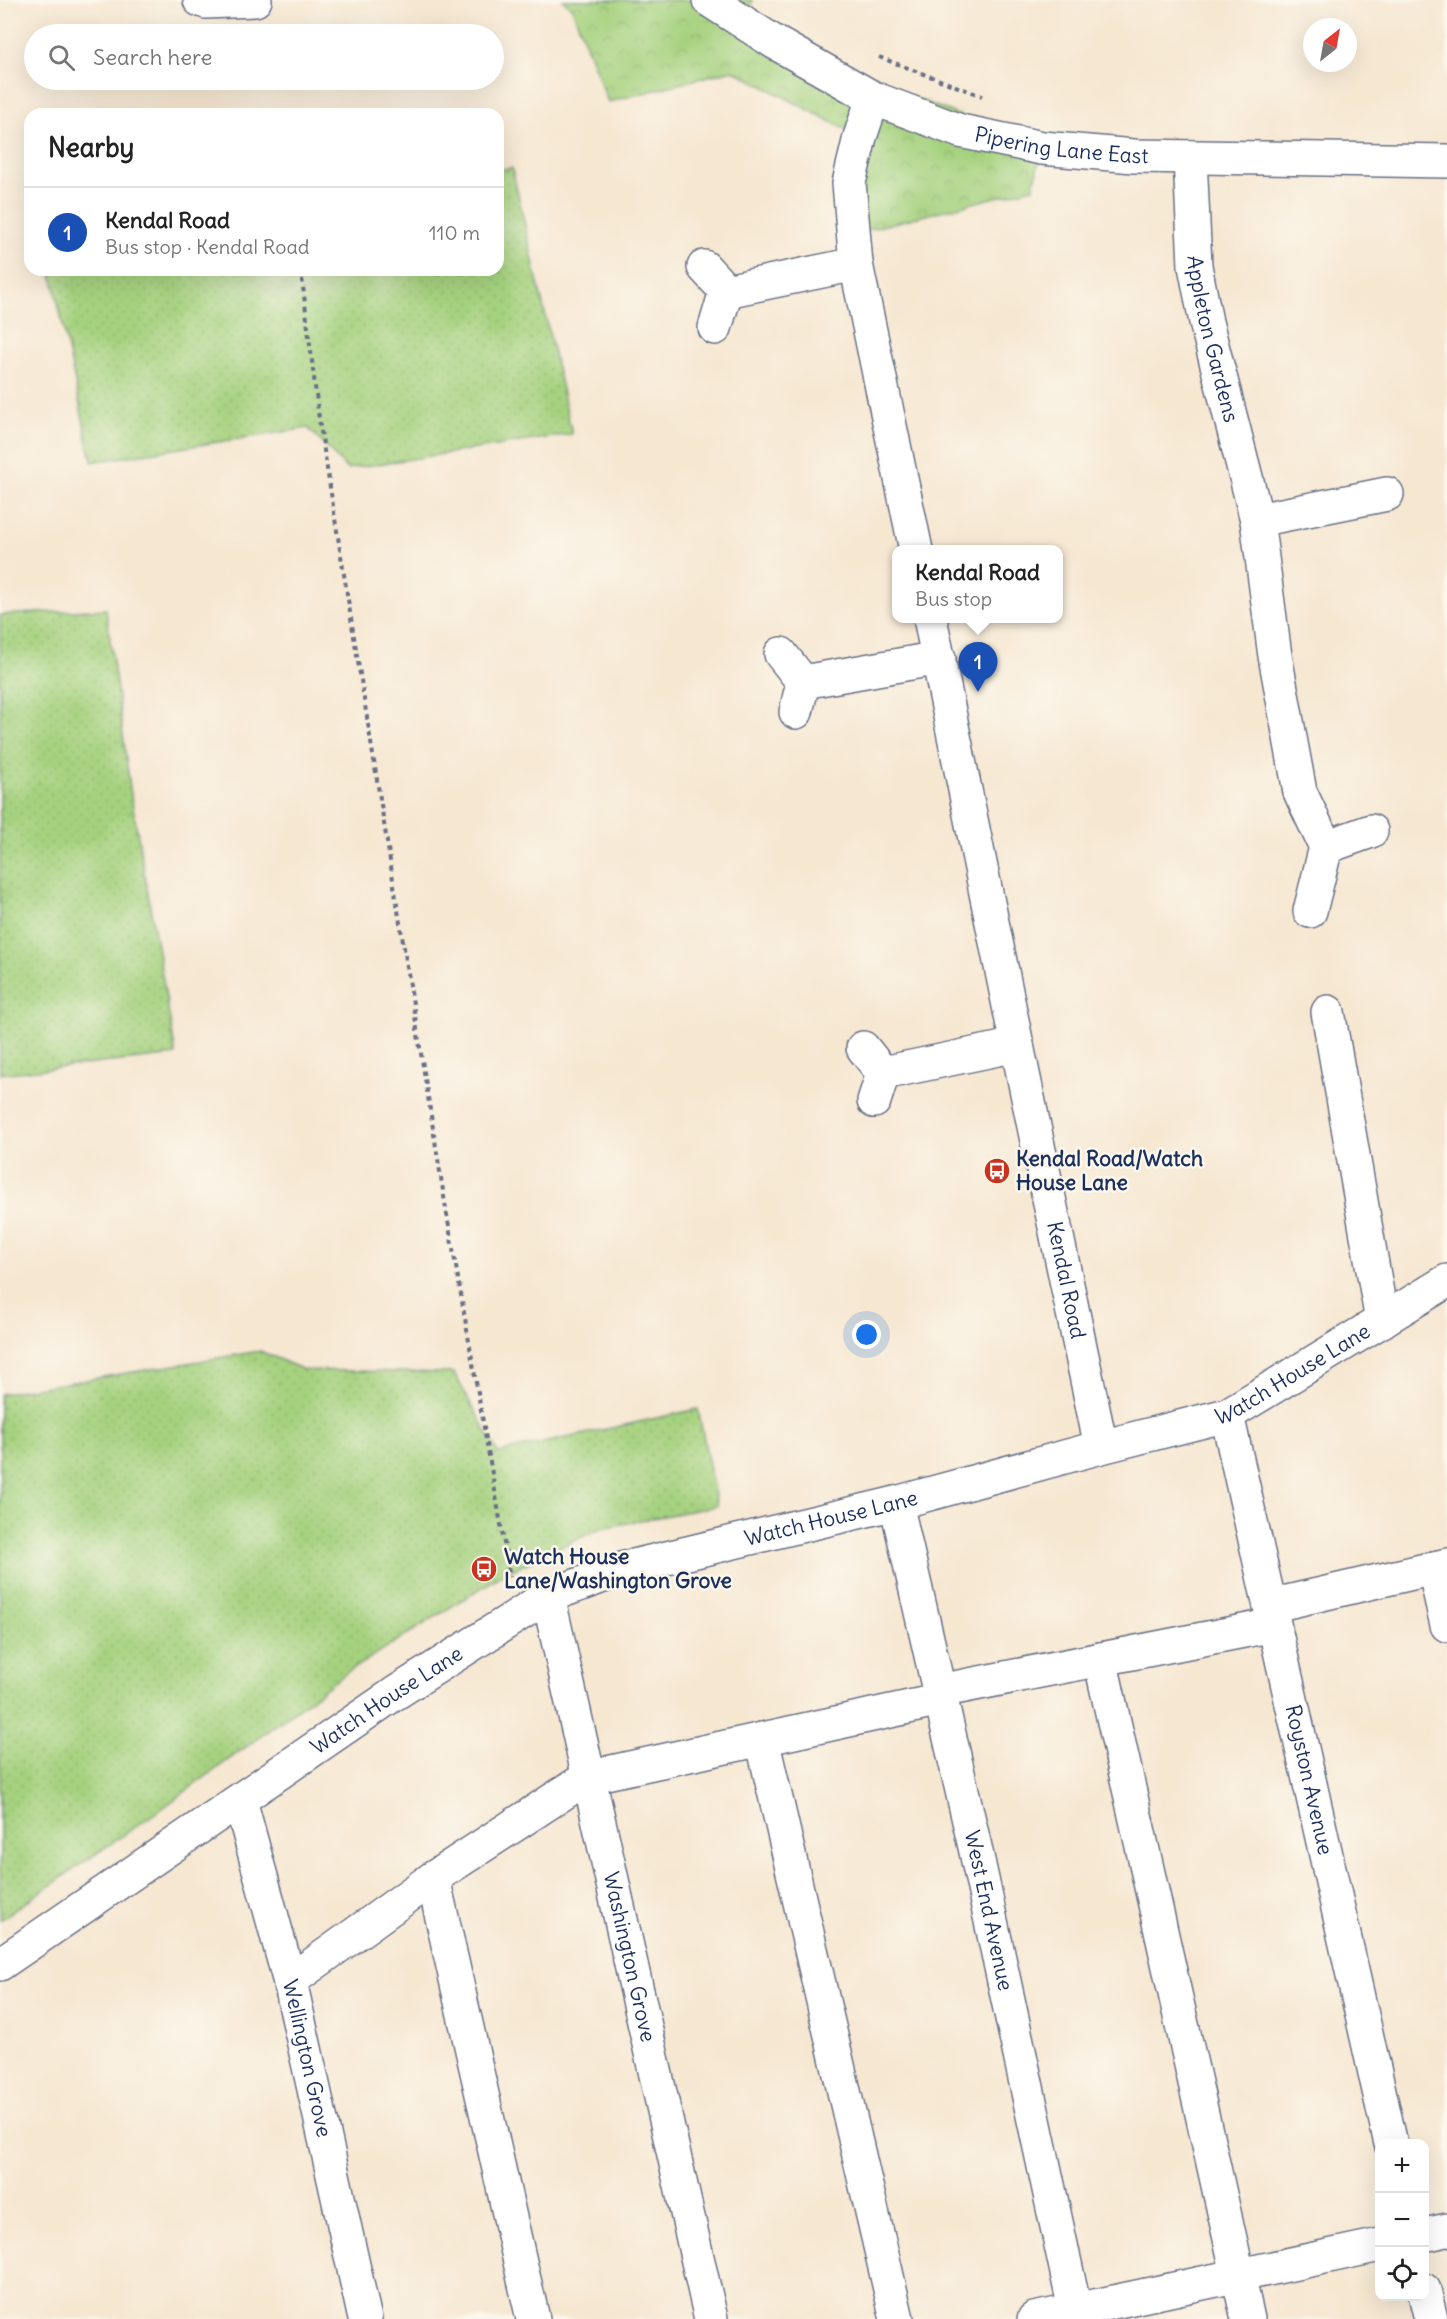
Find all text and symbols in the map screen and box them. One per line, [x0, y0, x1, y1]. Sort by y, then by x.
north arrow [1303, 18, 1357, 72]
search box [24, 24, 504, 90]
icon: search [45, 41, 78, 74]
text: Search here [93, 43, 212, 71]
street label: Pipering Lane East [972, 120, 1149, 169]
text: Nearby [48, 131, 134, 164]
text: Kendal Road [105, 206, 230, 234]
text: 1 [64, 220, 71, 245]
text: 110 m [429, 220, 480, 245]
text: Bus stop · Kendal Road [105, 234, 310, 259]
street label: Appleton Gardens [1182, 255, 1245, 425]
popup [892, 545, 1063, 623]
text: Kendal Road [915, 558, 1040, 586]
text: Bus stop [915, 586, 992, 611]
pin: 1 [958, 642, 998, 692]
place label: Kendal Road/Watch House Lane [1016, 1145, 1203, 1196]
bus stop icon: Kendal Road/Watch House Lane [982, 1156, 1012, 1186]
street label: Kendal Road [1041, 1219, 1092, 1341]
street label: Watch House Lane [1212, 1317, 1375, 1431]
your location [852, 1320, 881, 1349]
street label: Watch House Lane [742, 1484, 920, 1552]
place label: Watch House Lane/Washington Grove [504, 1543, 732, 1594]
bus stop icon: Watch House Lane/Washington Grove [469, 1554, 499, 1584]
street label: Watch House Lane [305, 1640, 468, 1760]
street label: Royston Avenue [1280, 1702, 1340, 1857]
street label: West End Avenue [959, 1828, 1020, 1993]
street label: Washington Grove [598, 1869, 662, 2045]
street label: Wellington Grove [277, 1976, 338, 2140]
map controls [1375, 2139, 1429, 2301]
button: + [1375, 2139, 1429, 2193]
button: − [1375, 2193, 1429, 2247]
button: locate [1375, 2247, 1429, 2301]

